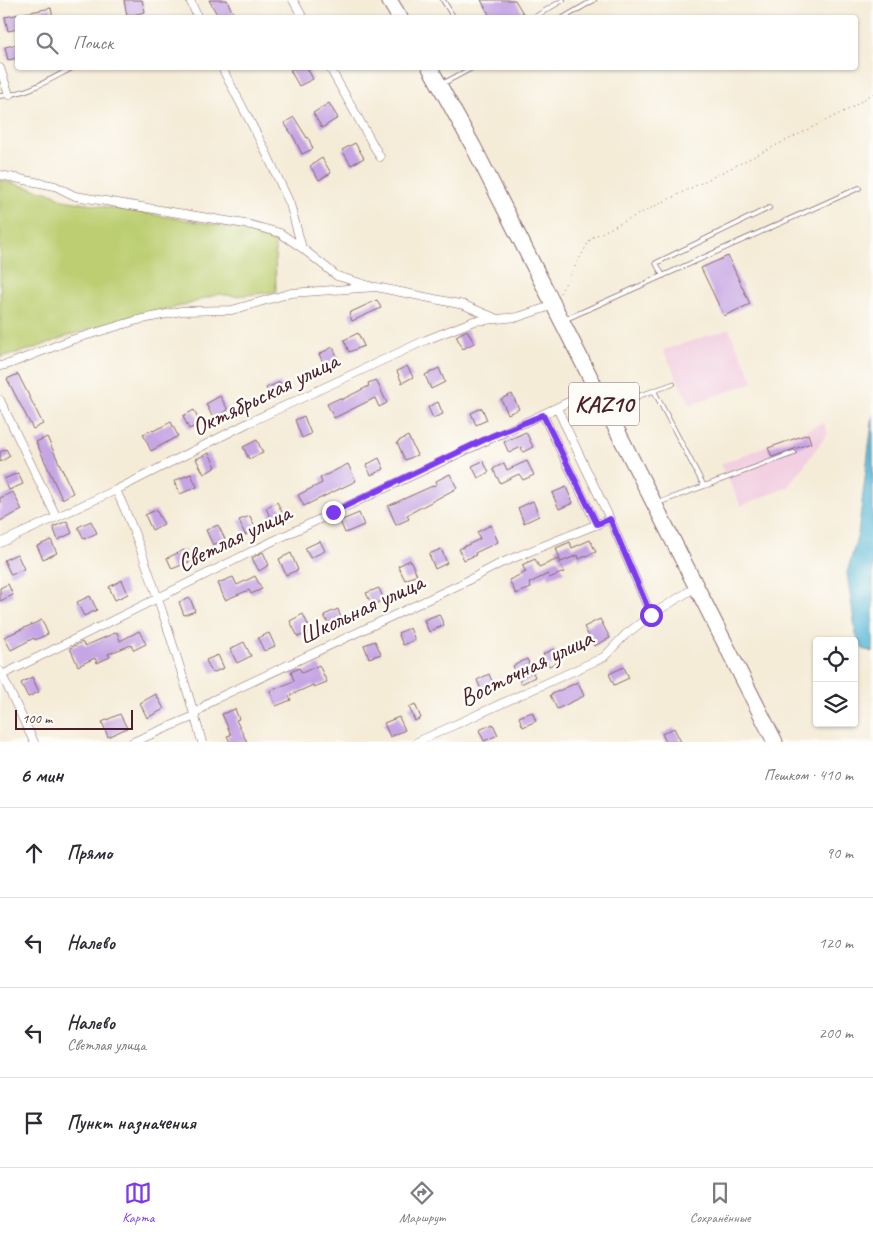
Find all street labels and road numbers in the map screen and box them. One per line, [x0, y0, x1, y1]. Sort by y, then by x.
street label: Октябрьская улица [186, 343, 346, 443]
road number: KAZ10 [569, 382, 639, 426]
street label: Светлая улица [172, 495, 299, 579]
street label: Школьная улица [293, 565, 431, 652]
street label: Восточная улица [454, 621, 600, 714]

